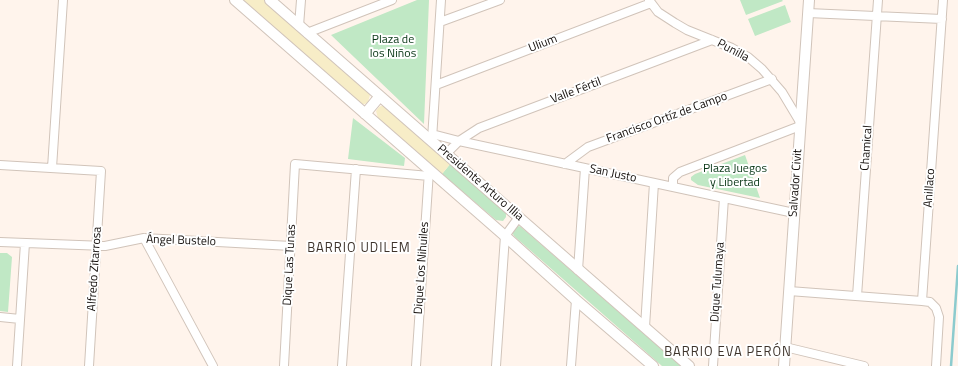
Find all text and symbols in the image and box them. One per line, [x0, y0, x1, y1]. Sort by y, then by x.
street label: Ulium [527, 32, 559, 56]
park label: Plaza de los Niños [370, 33, 416, 61]
street label: Punilla [715, 37, 751, 65]
street label: Valle Fértil [549, 75, 603, 107]
street label: Francisco Ortíz de Campo [605, 89, 729, 147]
street label: Chamical [858, 125, 876, 171]
street label: Presidente Arturo Illia [434, 142, 526, 224]
street label: Salvador Civit [786, 148, 806, 218]
street label: San Justo [588, 162, 638, 186]
park label: Plaza Juegos y Libertad [703, 162, 767, 190]
street label: Anillaco [921, 168, 939, 208]
street label: Dique Los Nihuiles [412, 221, 432, 315]
street label: Dique Las Tunas [281, 224, 299, 306]
street label: Alfredo Zitarrosa [85, 226, 105, 312]
street label: Ángel Bustelo [146, 233, 216, 249]
district label: BARRIO UDILEM [307, 241, 411, 257]
street label: Dique Tulumaya [708, 241, 728, 323]
district label: BARRIO EVA PERÓN [664, 345, 792, 361]

